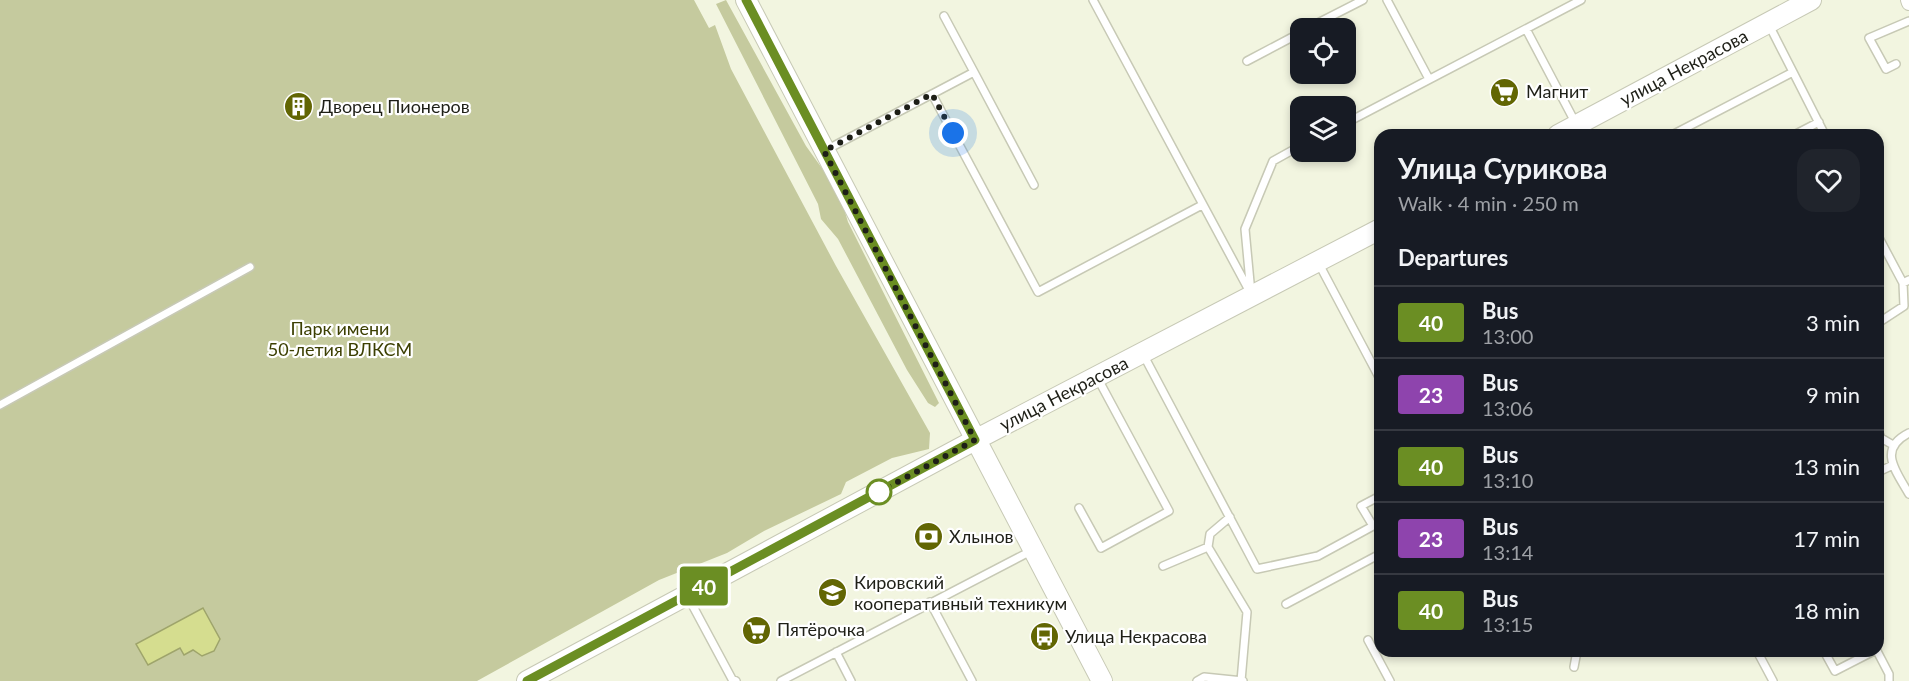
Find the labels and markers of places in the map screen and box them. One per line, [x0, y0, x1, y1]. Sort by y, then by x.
supermarket icon: Магнит [1489, 76, 1521, 108]
place label: Магнит [1526, 80, 1588, 102]
building icon: Дворец Пионеров [282, 91, 314, 123]
place label: Дворец Пионеров [319, 95, 470, 117]
unlabelled marker [866, 479, 892, 505]
bank icon: Хлынов [912, 521, 944, 553]
place label: Хлынов [949, 525, 1014, 547]
place label: Кировский кооперативный техникум [854, 571, 1067, 614]
school or university icon: Кировский кооперативный техникум [817, 577, 849, 609]
supermarket icon: Пятёрочка [740, 614, 772, 646]
place label: Пятёрочка [777, 618, 865, 640]
bus stop icon: Улица Некрасова [1028, 621, 1060, 653]
place label: Улица Некрасова [1065, 625, 1207, 647]

